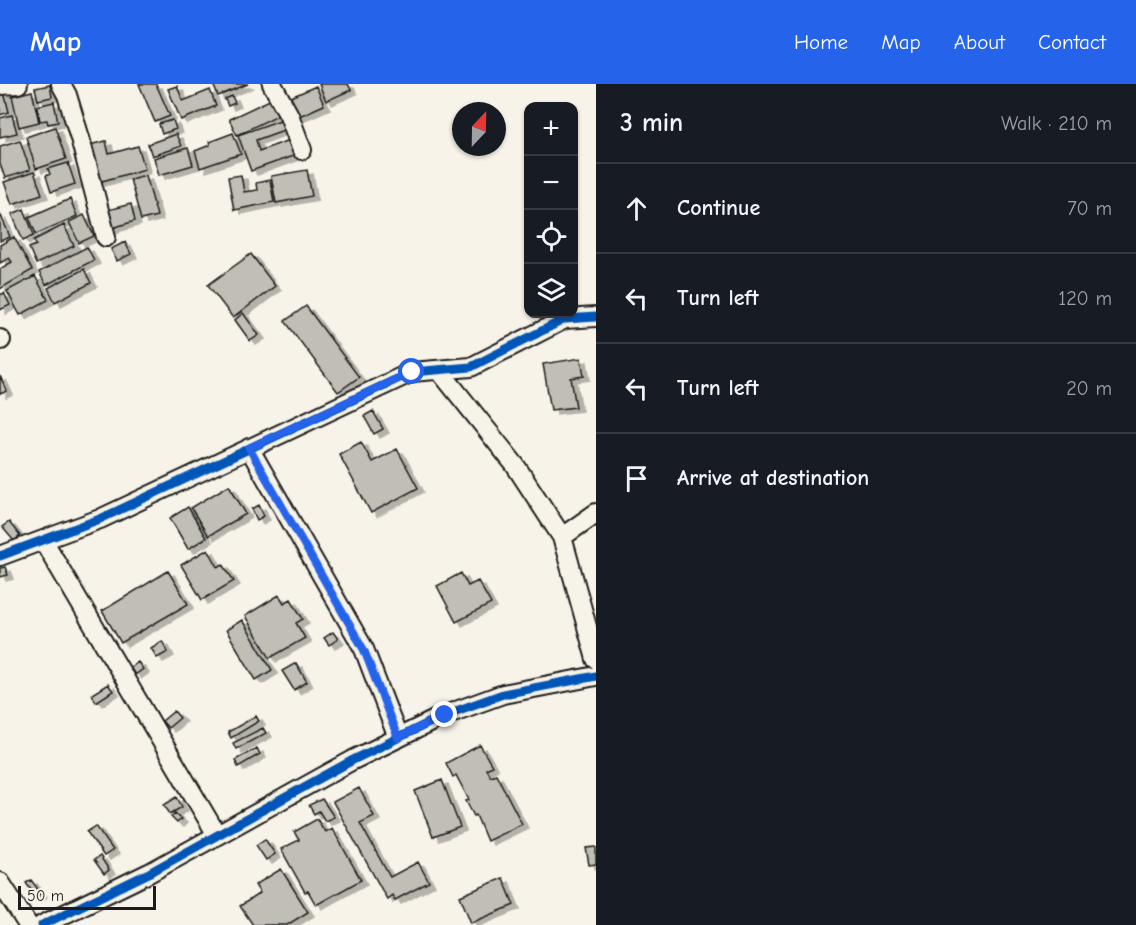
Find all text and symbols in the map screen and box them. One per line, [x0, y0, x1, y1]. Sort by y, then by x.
text: Map [30, 26, 81, 58]
text: Home [794, 30, 848, 54]
text: Map [881, 30, 921, 54]
text: About [954, 30, 1005, 54]
text: Contact [1038, 30, 1106, 54]
north arrow [452, 102, 506, 156]
map controls [524, 102, 578, 318]
button: + [524, 102, 578, 156]
text: 3 min [620, 108, 683, 138]
text: Walk · 210 m [1001, 112, 1112, 135]
button: − [524, 156, 578, 210]
icon: ahead [620, 192, 653, 225]
text: Continue [677, 195, 760, 221]
text: 70 m [1067, 197, 1112, 220]
button: locate [524, 210, 578, 264]
button: layers [524, 264, 578, 318]
icon: left [620, 282, 653, 315]
text: Turn left [677, 285, 759, 311]
text: 120 m [1058, 287, 1112, 310]
route start [398, 358, 424, 384]
icon: left [620, 372, 653, 405]
text: Turn left [677, 375, 759, 401]
text: 20 m [1066, 377, 1112, 400]
icon: arrive [620, 462, 653, 495]
text: Arrive at destination [677, 465, 869, 491]
route end [431, 701, 457, 727]
scale bar [18, 883, 156, 910]
text: 50 m [27, 887, 64, 905]

